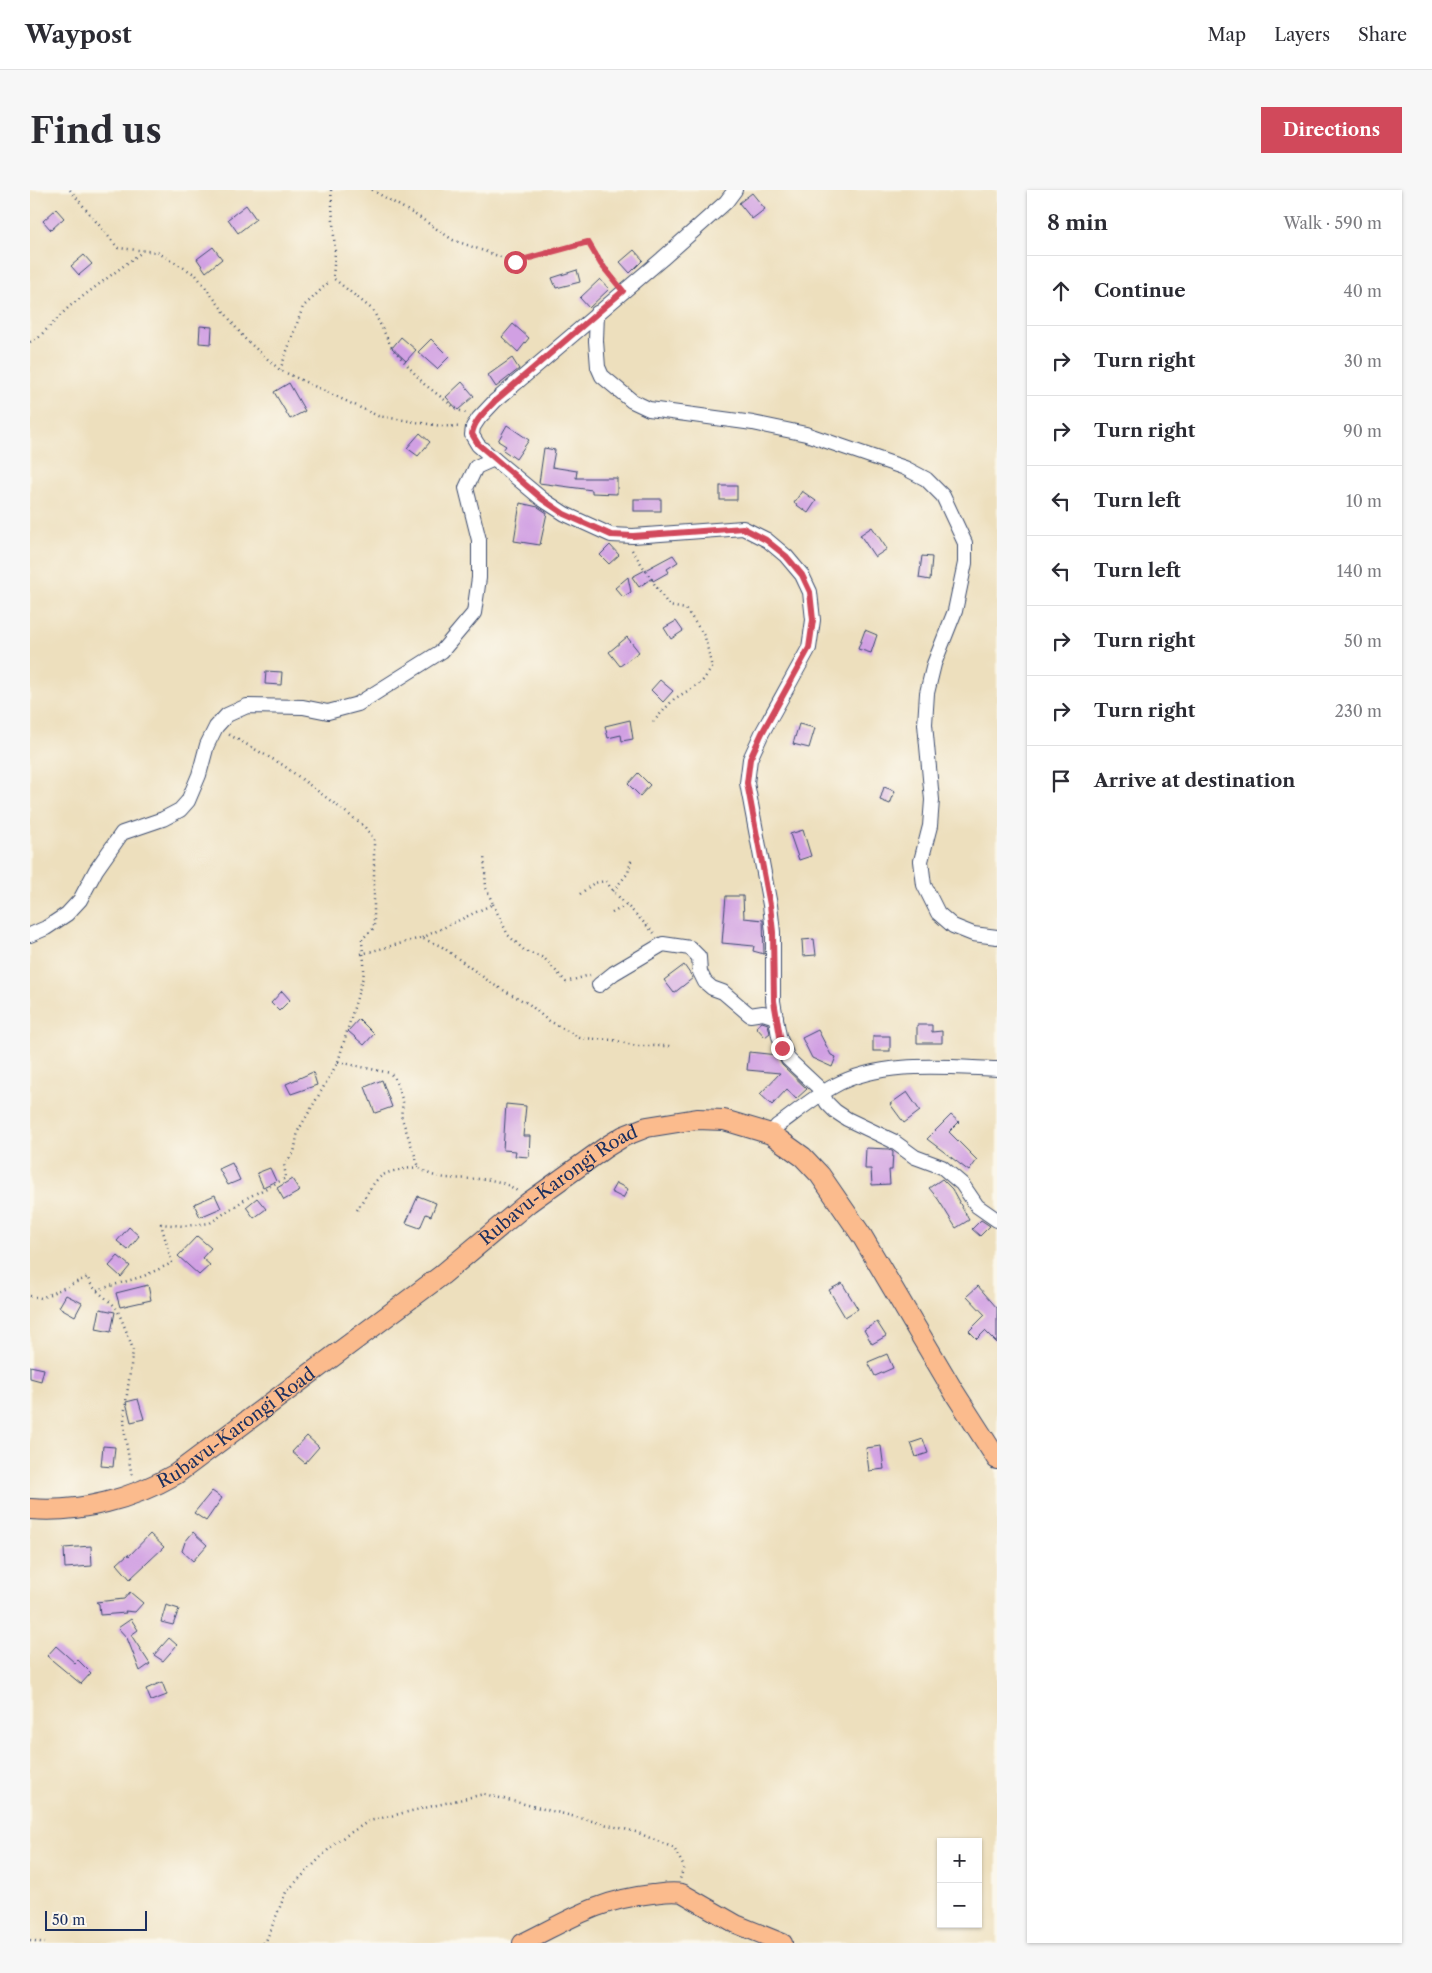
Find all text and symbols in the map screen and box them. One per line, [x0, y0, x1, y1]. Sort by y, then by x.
text: Waypost [25, 20, 132, 49]
text: Map [1208, 24, 1246, 46]
text: Layers [1274, 24, 1330, 46]
text: Share [1358, 24, 1407, 46]
button: Directions [1261, 107, 1402, 153]
text: Find us [30, 109, 162, 152]
text: 8 min [1047, 210, 1108, 235]
text: Walk · 590 m [1283, 213, 1382, 233]
route start [504, 251, 527, 274]
icon: ahead [1047, 277, 1075, 305]
text: Continue [1094, 279, 1186, 302]
text: 40 m [1343, 281, 1382, 301]
icon: right [1047, 347, 1075, 375]
text: Turn right [1094, 349, 1195, 372]
text: 30 m [1344, 351, 1382, 371]
icon: right [1047, 417, 1075, 445]
text: Turn right [1094, 419, 1195, 442]
text: 90 m [1343, 421, 1382, 441]
icon: left [1047, 487, 1075, 515]
text: Turn left [1094, 489, 1181, 512]
text: 10 m [1346, 491, 1382, 511]
icon: left [1047, 557, 1075, 585]
text: Turn left [1094, 559, 1181, 582]
text: 140 m [1337, 561, 1382, 581]
icon: right [1047, 627, 1075, 655]
text: Turn right [1094, 629, 1195, 652]
text: 50 m [1344, 631, 1382, 651]
icon: right [1047, 697, 1075, 725]
text: Turn right [1094, 699, 1195, 722]
text: 230 m [1335, 701, 1382, 721]
icon: arrive [1047, 767, 1075, 795]
text: Arrive at destination [1094, 769, 1295, 792]
route end [771, 1037, 794, 1060]
street label: Rubavu-Karongi Road [475, 1121, 641, 1250]
street label: Rubavu-Karongi Road [154, 1363, 320, 1493]
map controls [937, 1838, 982, 1928]
button: + [937, 1838, 982, 1883]
button: − [937, 1883, 982, 1928]
scale bar [45, 1908, 148, 1931]
text: 50 m [52, 1911, 85, 1929]

